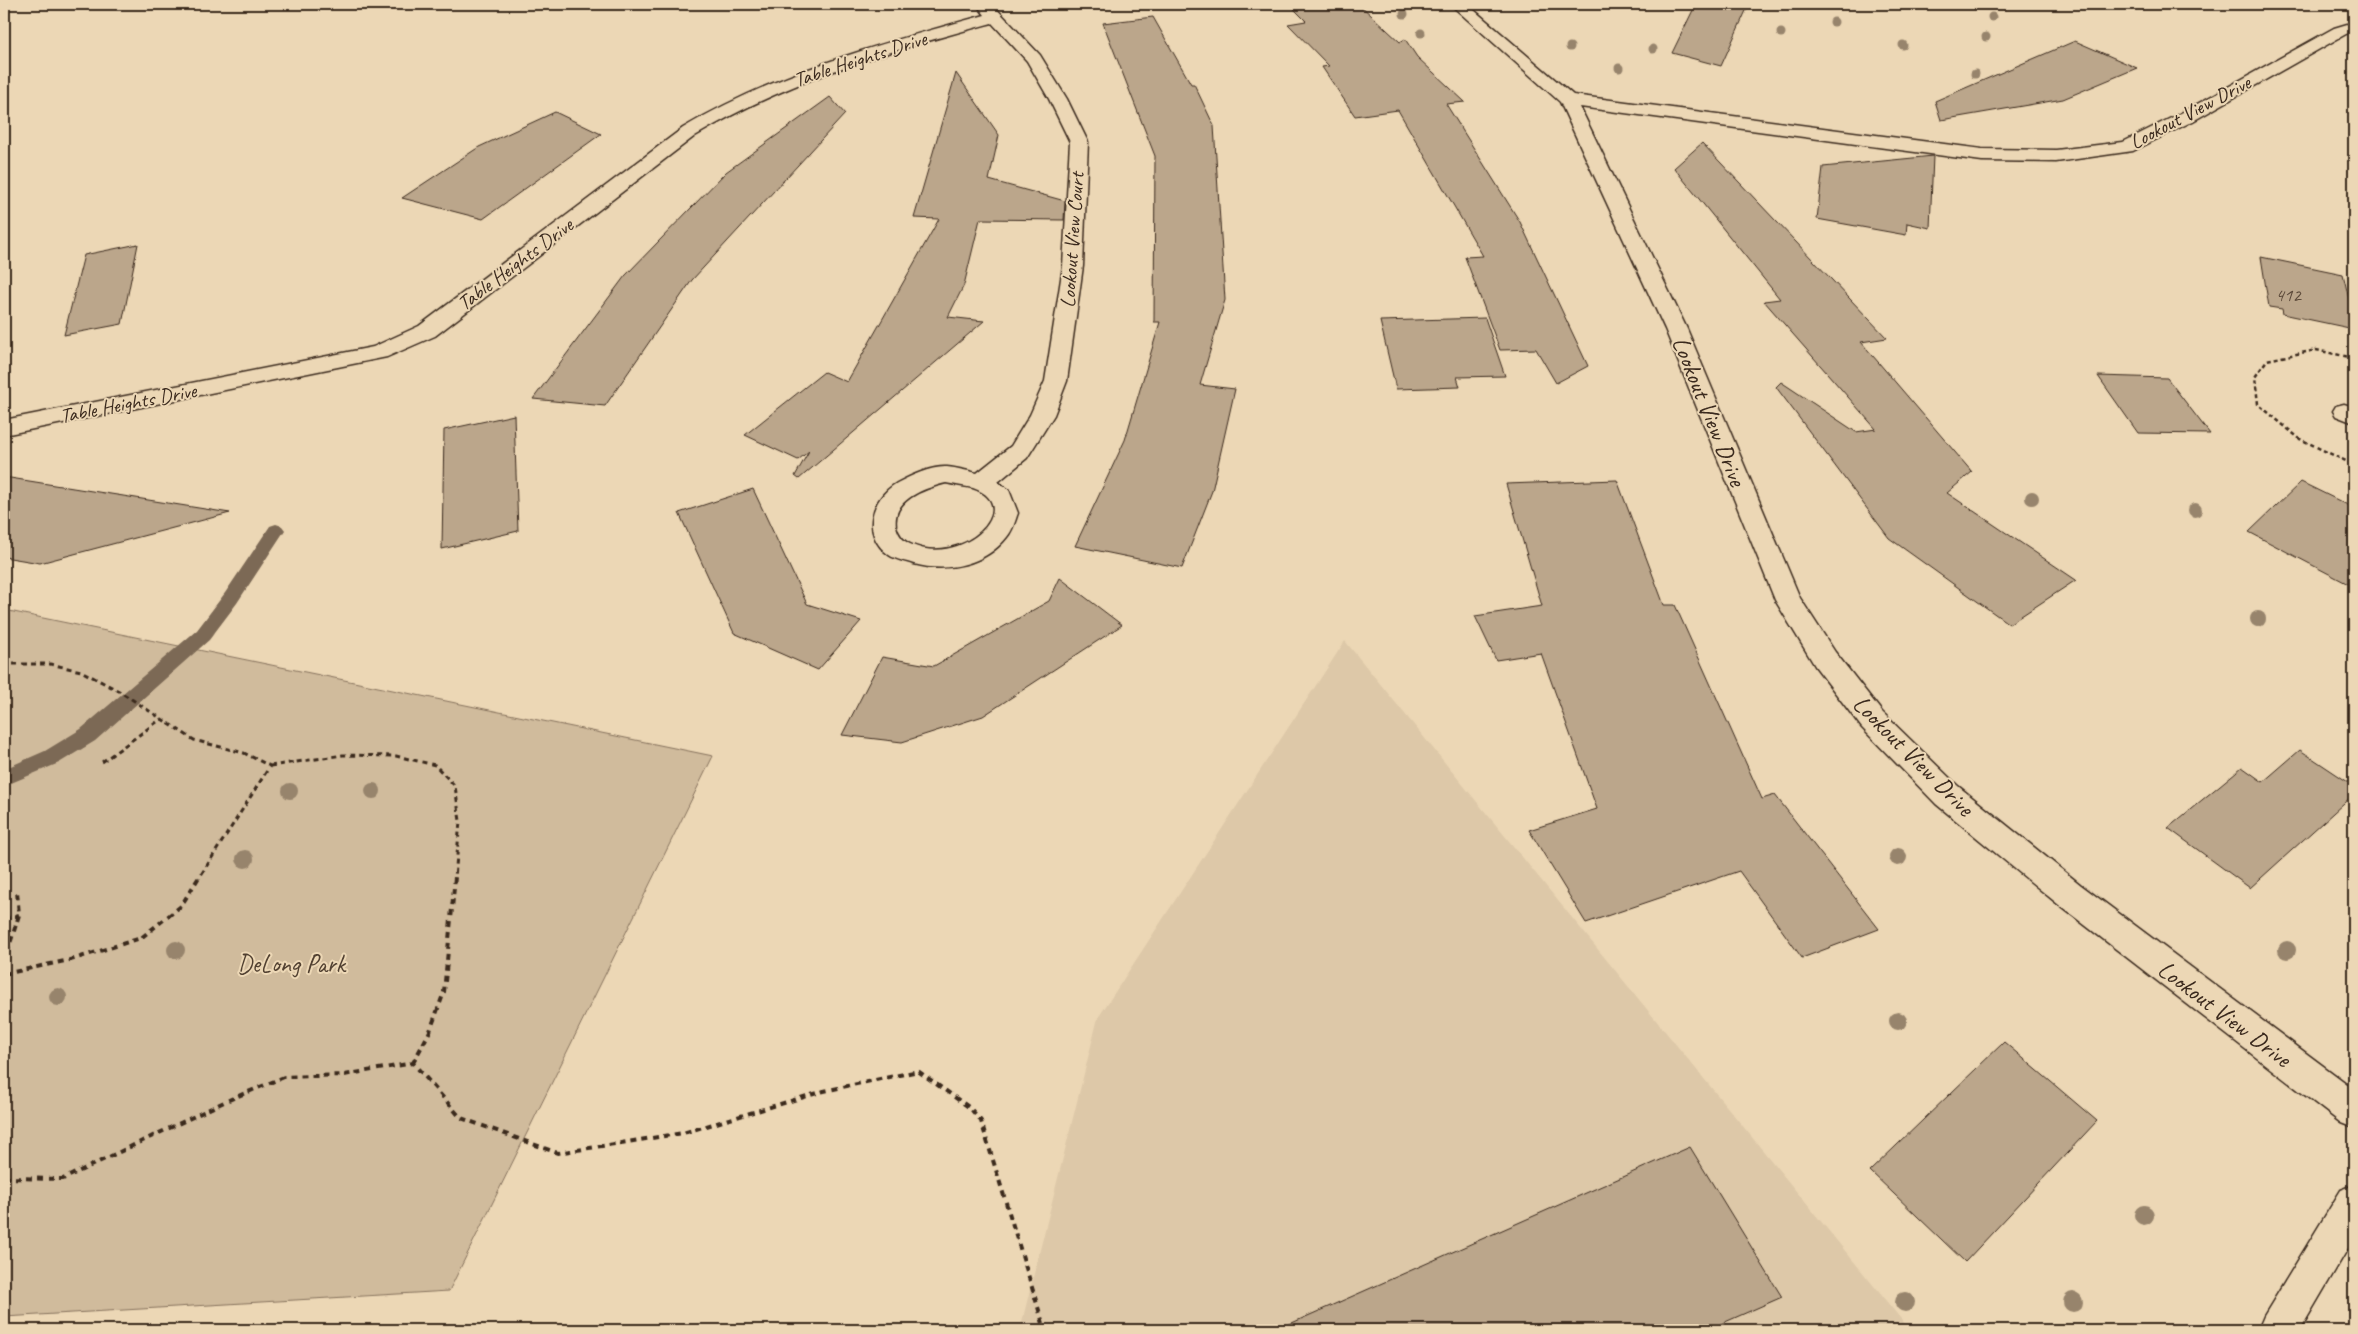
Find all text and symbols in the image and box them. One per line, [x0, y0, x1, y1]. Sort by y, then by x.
street label: Table Heights Drive [790, 25, 931, 93]
street label: Lookout View Drive [2125, 69, 2256, 155]
street label: Lookout View Court [1054, 169, 1090, 308]
street label: Table Heights Drive [452, 211, 579, 316]
house number: 412 [2275, 283, 2302, 307]
street label: Lookout View Drive [1665, 332, 1754, 493]
street label: Table Heights Drive [58, 377, 199, 429]
street label: Lookout View Drive [1846, 688, 1982, 824]
park label: DeLong Park [237, 948, 347, 980]
street label: Lookout View Drive [2151, 953, 2299, 1075]

